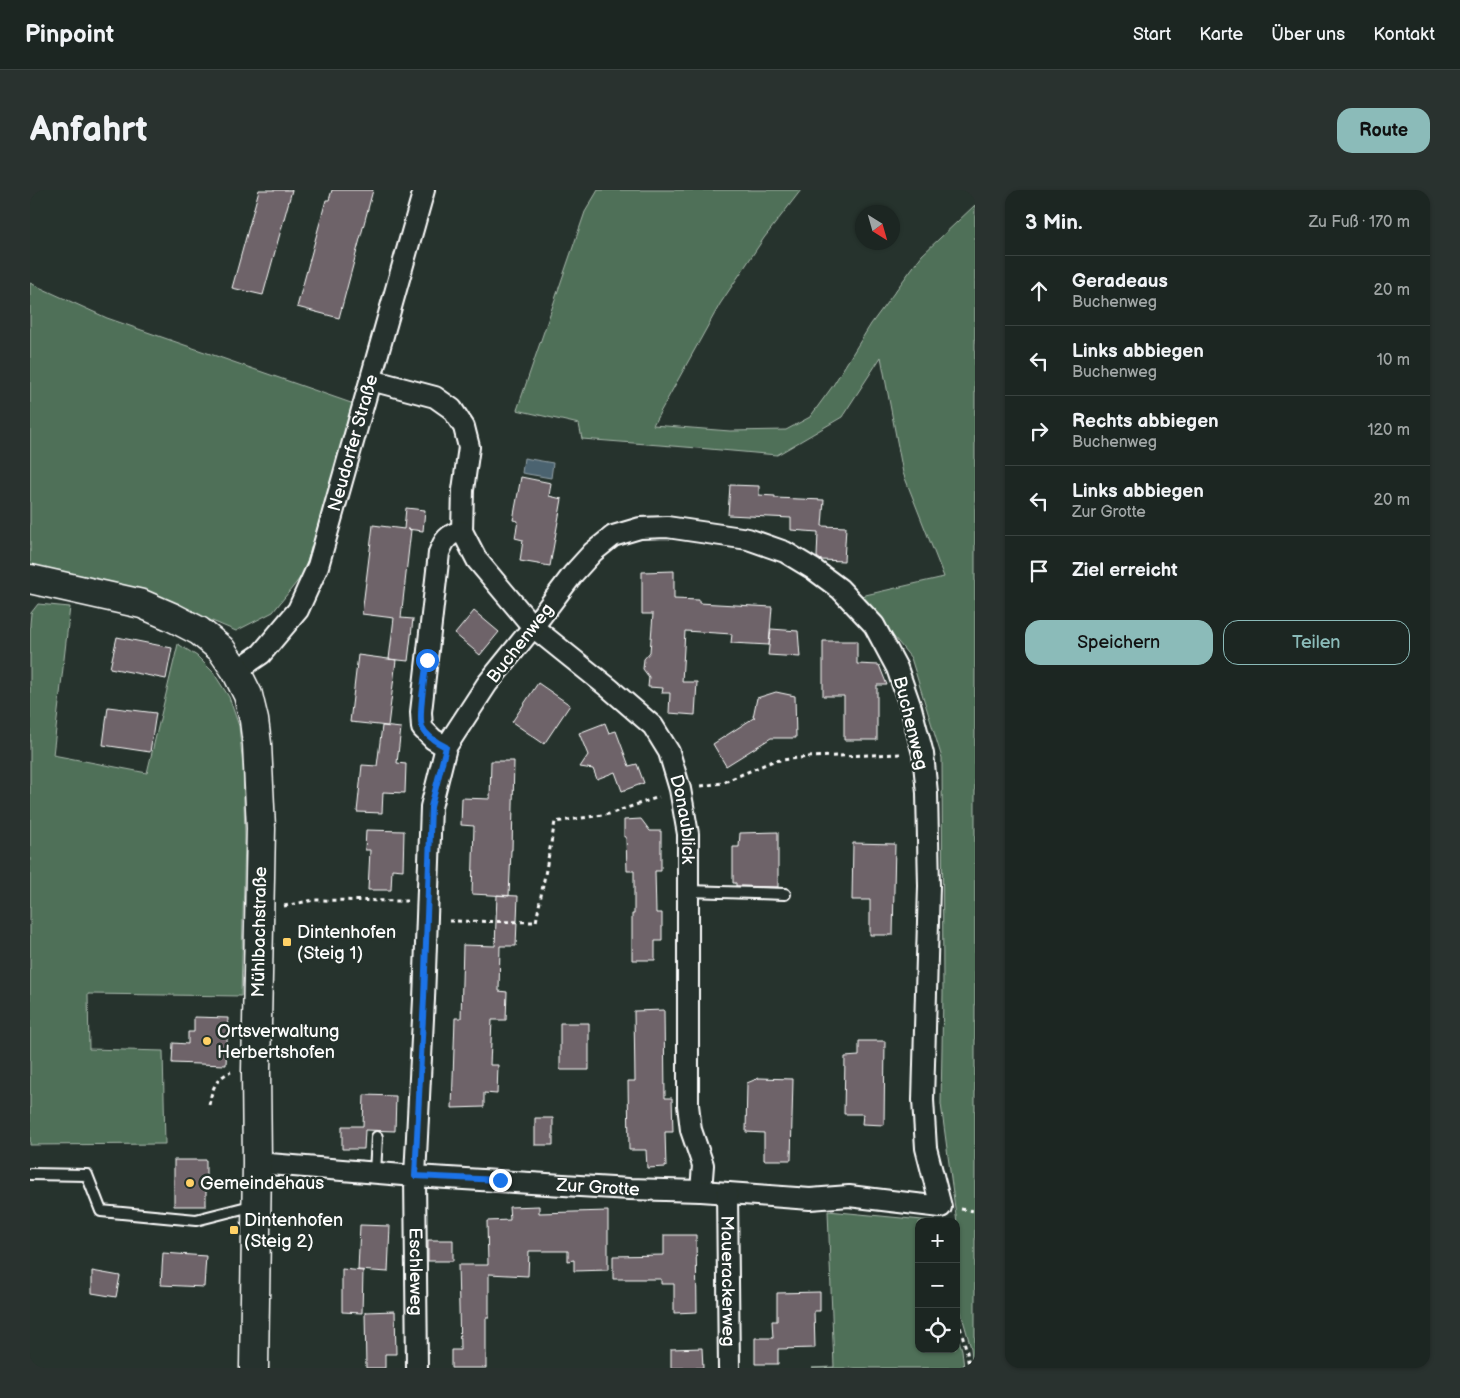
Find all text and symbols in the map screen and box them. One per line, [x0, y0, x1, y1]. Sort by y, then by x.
text: Pinpoint [25, 20, 114, 49]
text: Start [1133, 24, 1171, 45]
text: Karte [1199, 24, 1243, 45]
text: Über uns [1271, 24, 1345, 45]
text: Kontakt [1373, 24, 1435, 45]
button: Route [1337, 108, 1430, 153]
text: Anfahrt [30, 109, 148, 152]
north arrow [855, 205, 900, 250]
text: 3 Min. [1025, 210, 1083, 235]
text: Zu Fuß · 170 m [1309, 213, 1410, 232]
text: Geradeaus [1072, 270, 1168, 293]
icon: ahead [1025, 277, 1053, 305]
text: 20 m [1374, 281, 1410, 300]
text: Buchenweg [1072, 293, 1157, 312]
text: Links abbiegen [1072, 340, 1204, 363]
icon: left [1025, 347, 1053, 375]
text: 10 m [1377, 351, 1410, 370]
text: Buchenweg [1072, 363, 1157, 382]
street label: Neudorfer Straße [324, 372, 383, 514]
text: Rechts abbiegen [1072, 410, 1219, 433]
icon: right [1025, 417, 1053, 445]
text: 120 m [1367, 421, 1410, 440]
text: Buchenweg [1072, 433, 1157, 452]
text: Links abbiegen [1072, 480, 1204, 503]
icon: left [1025, 487, 1053, 515]
text: 20 m [1374, 491, 1410, 510]
text: Zur Grotte [1072, 503, 1146, 522]
icon: arrive [1025, 557, 1053, 585]
text: Ziel erreicht [1072, 559, 1178, 582]
street label: Buchenweg [483, 599, 558, 687]
button: Speichern [1025, 620, 1213, 665]
button: Teilen [1223, 620, 1410, 665]
route start [416, 649, 439, 672]
street label: Buchenweg [889, 674, 932, 772]
street label: Donaublick [665, 772, 698, 864]
street label: Mühlbachstraße [248, 866, 271, 998]
place label: Dintenhofen (Steig 1) [297, 922, 396, 964]
marker: Dintenhofen (Steig 1) [281, 936, 293, 948]
place label: Ortsverwaltung Herbertshofen [217, 1021, 339, 1063]
marker: Ortsverwaltung Herbertshofen [201, 1035, 213, 1047]
route end [489, 1169, 512, 1192]
place label: Gemeindehaus [200, 1173, 324, 1194]
street label: Zur Grotte [555, 1175, 640, 1200]
marker: Gemeindehaus [184, 1177, 196, 1189]
place label: Dintenhofen (Steig 2) [244, 1210, 343, 1252]
street label: Mauerackerweg [716, 1215, 739, 1347]
map controls [915, 1218, 960, 1353]
button: + [915, 1218, 960, 1263]
marker: Dintenhofen (Steig 2) [228, 1224, 240, 1236]
street label: Eschleweg [405, 1227, 426, 1316]
button: − [915, 1263, 960, 1308]
button: locate [915, 1308, 960, 1353]

